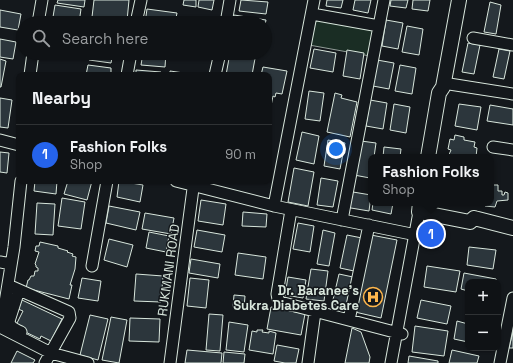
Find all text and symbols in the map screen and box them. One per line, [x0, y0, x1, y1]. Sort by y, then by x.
search box [16, 16, 272, 60]
icon: search [30, 27, 52, 49]
text: Search here [62, 29, 148, 48]
text: Nearby [32, 87, 91, 109]
text: Fashion Folks [70, 137, 167, 156]
your location [326, 139, 346, 159]
text: 1 [42, 146, 48, 163]
text: 90 m [225, 146, 256, 163]
popup [368, 154, 494, 206]
text: Shop [70, 156, 102, 173]
text: Fashion Folks [382, 162, 480, 181]
text: Shop [382, 181, 415, 198]
pin: 1 [418, 219, 444, 249]
street label: RUKMANI ROAD [154, 223, 183, 317]
map controls [465, 279, 501, 351]
button: + [465, 279, 501, 315]
place label: Dr. Baranee's Sukra Diabetes Care [233, 282, 359, 314]
hospital icon: Dr. Baranee's Sukra Diabetes Care [362, 286, 384, 308]
button: − [465, 315, 501, 351]

